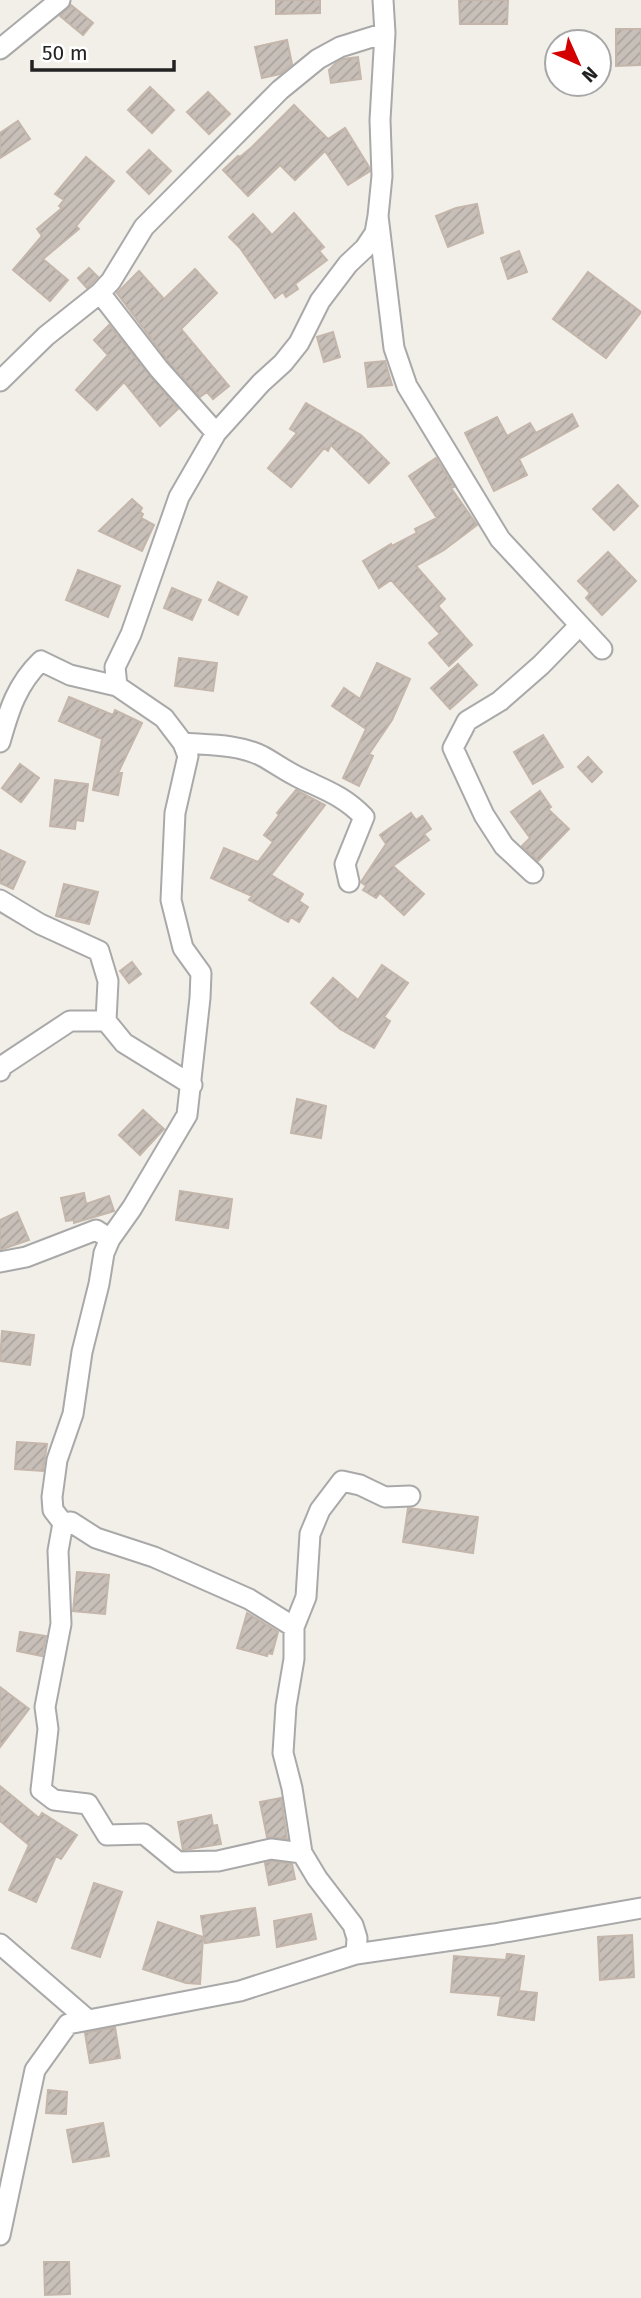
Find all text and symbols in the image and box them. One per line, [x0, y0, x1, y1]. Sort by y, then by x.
scale bar [32, 28, 173, 72]
north arrow [543, 28, 613, 98]
text: 50 m [42, 40, 88, 66]
text: N [577, 62, 602, 87]

